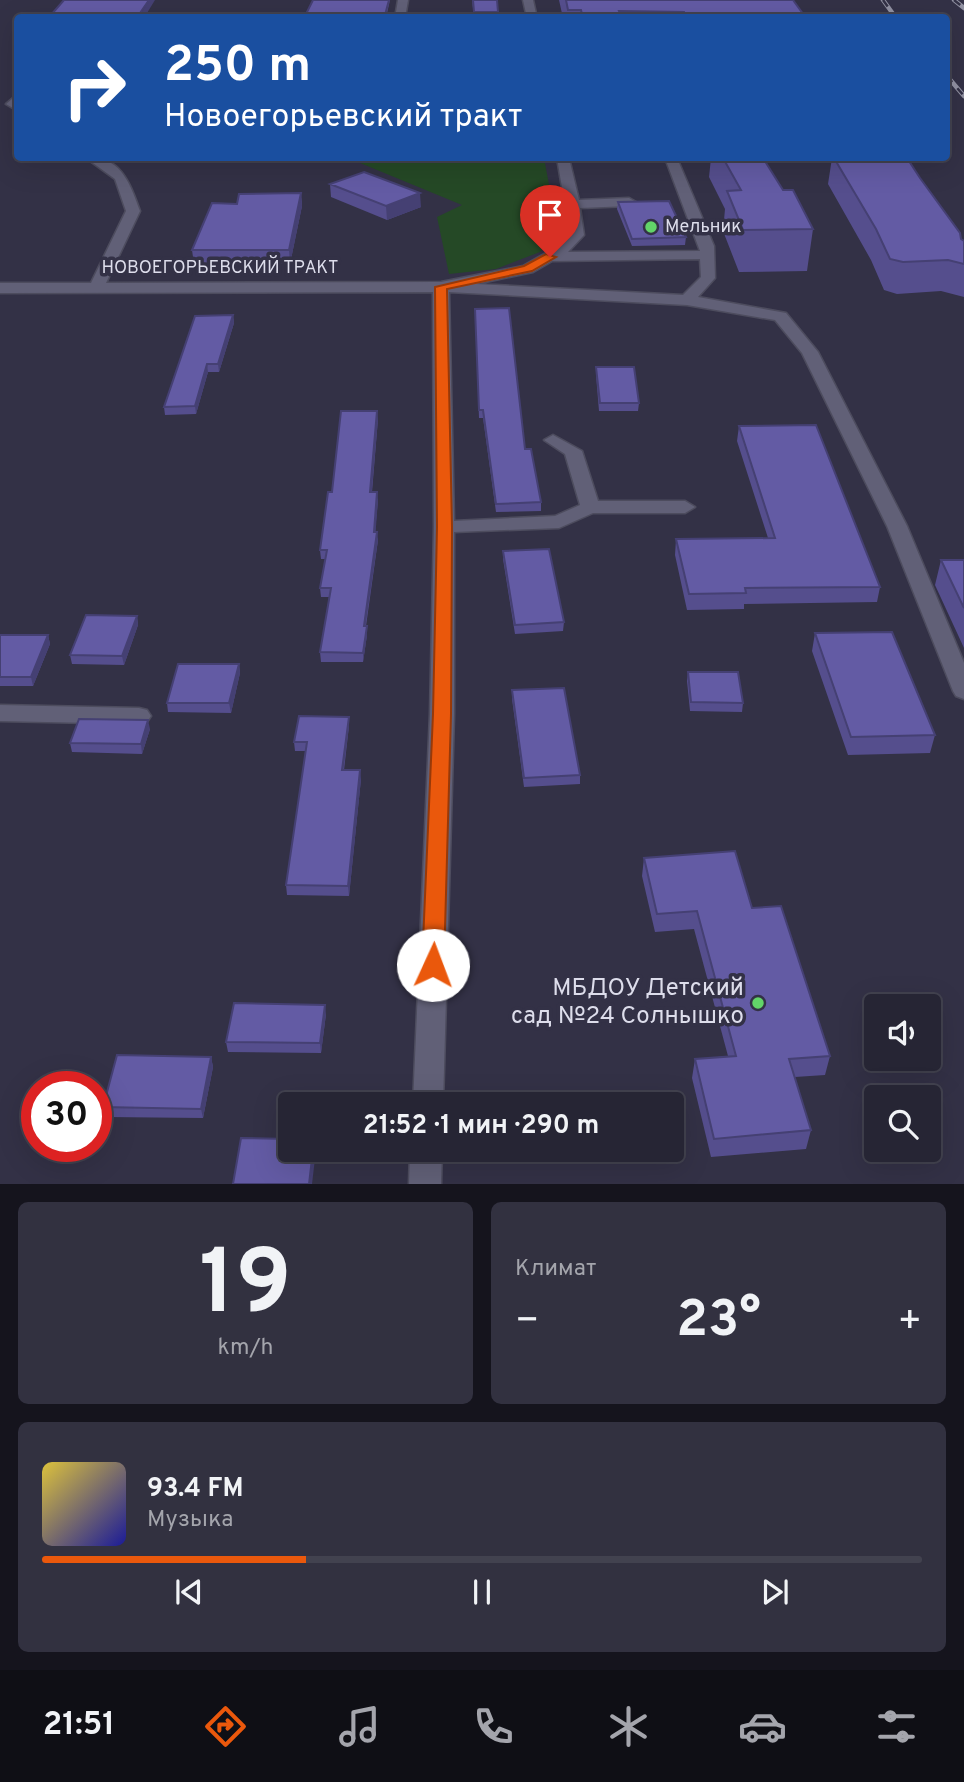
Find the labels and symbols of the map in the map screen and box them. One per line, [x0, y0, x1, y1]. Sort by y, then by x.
pin [520, 185, 580, 257]
place label: Мельник [665, 216, 741, 239]
marker: Мельник [643, 219, 659, 235]
street label: НОВОЕГОРЬЕВСКИЙ ТРАКТ [101, 255, 339, 280]
position arrow [396, 928, 470, 1002]
place label: МБДОУ Детский сад №24 Солнышко [511, 974, 744, 1032]
marker: МБДОУ Детский сад №24 Солнышко [750, 995, 766, 1011]
speed limit sign: 30 [21, 1071, 112, 1162]

